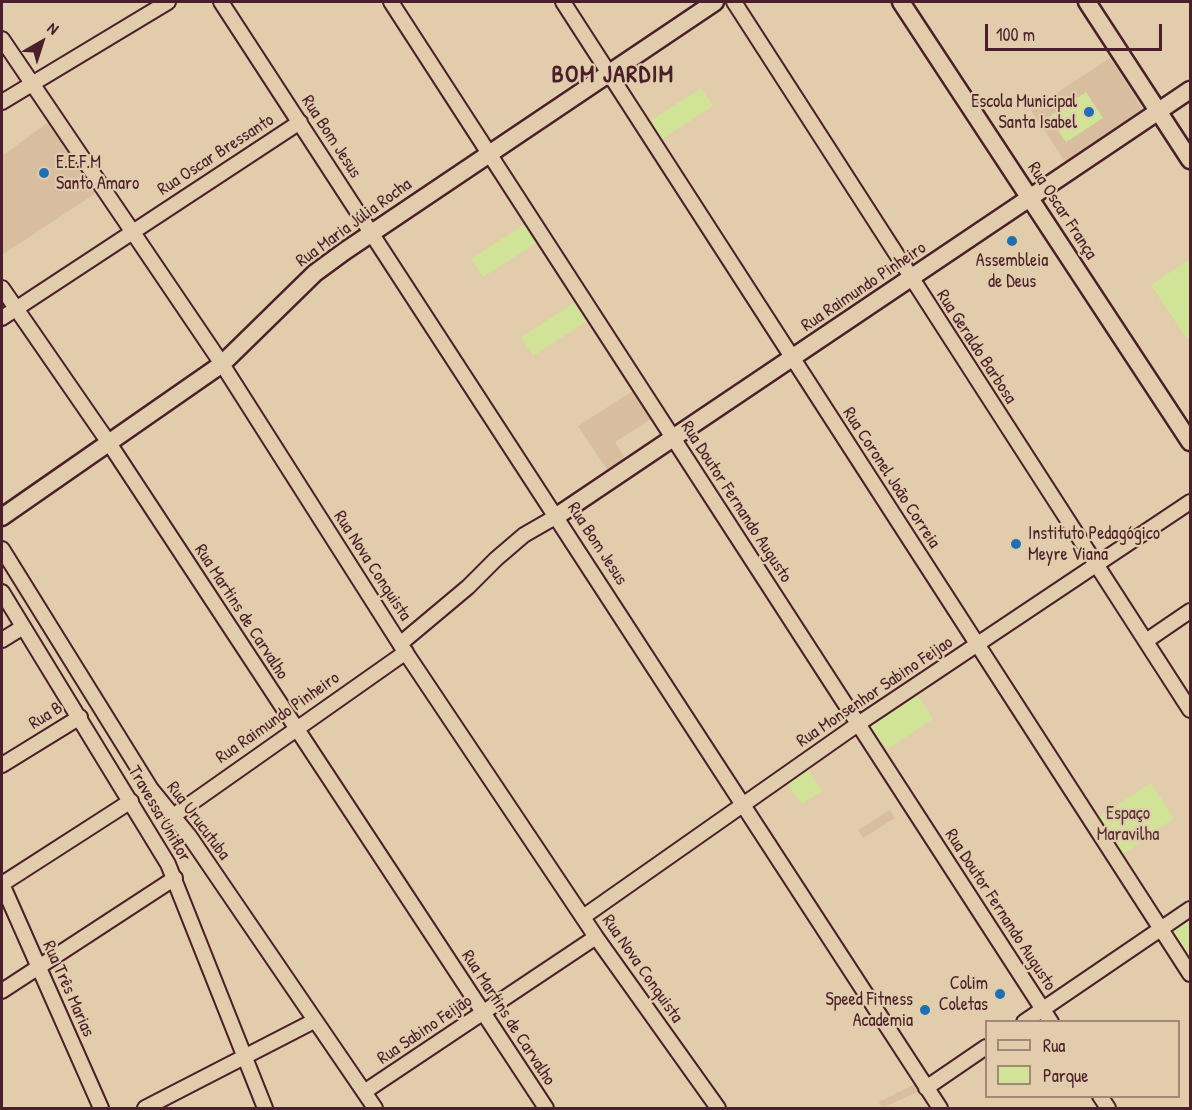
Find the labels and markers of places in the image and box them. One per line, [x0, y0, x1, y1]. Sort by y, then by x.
place label: Escola Municipal Santa Isabel [971, 91, 1077, 134]
marker: Escola Municipal Santa Isabel [1082, 105, 1096, 119]
place label: E.E.F.M Santo Amaro [56, 152, 139, 195]
marker: E.E.F.M Santo Amaro [37, 166, 51, 180]
marker: Assembleia de Deus [1005, 234, 1019, 248]
place label: Assembleia de Deus [976, 250, 1048, 292]
place label: Instituto Pedagógico Meyre Viana [1028, 523, 1160, 566]
marker: Instituto Pedagógico Meyre Viana [1009, 537, 1023, 551]
place label: Colim Coletas [939, 973, 988, 1016]
marker: Colim Coletas [993, 987, 1007, 1001]
place label: Speed Fitness Academia [825, 989, 913, 1032]
marker: Speed Fitness Academia [918, 1003, 932, 1017]

